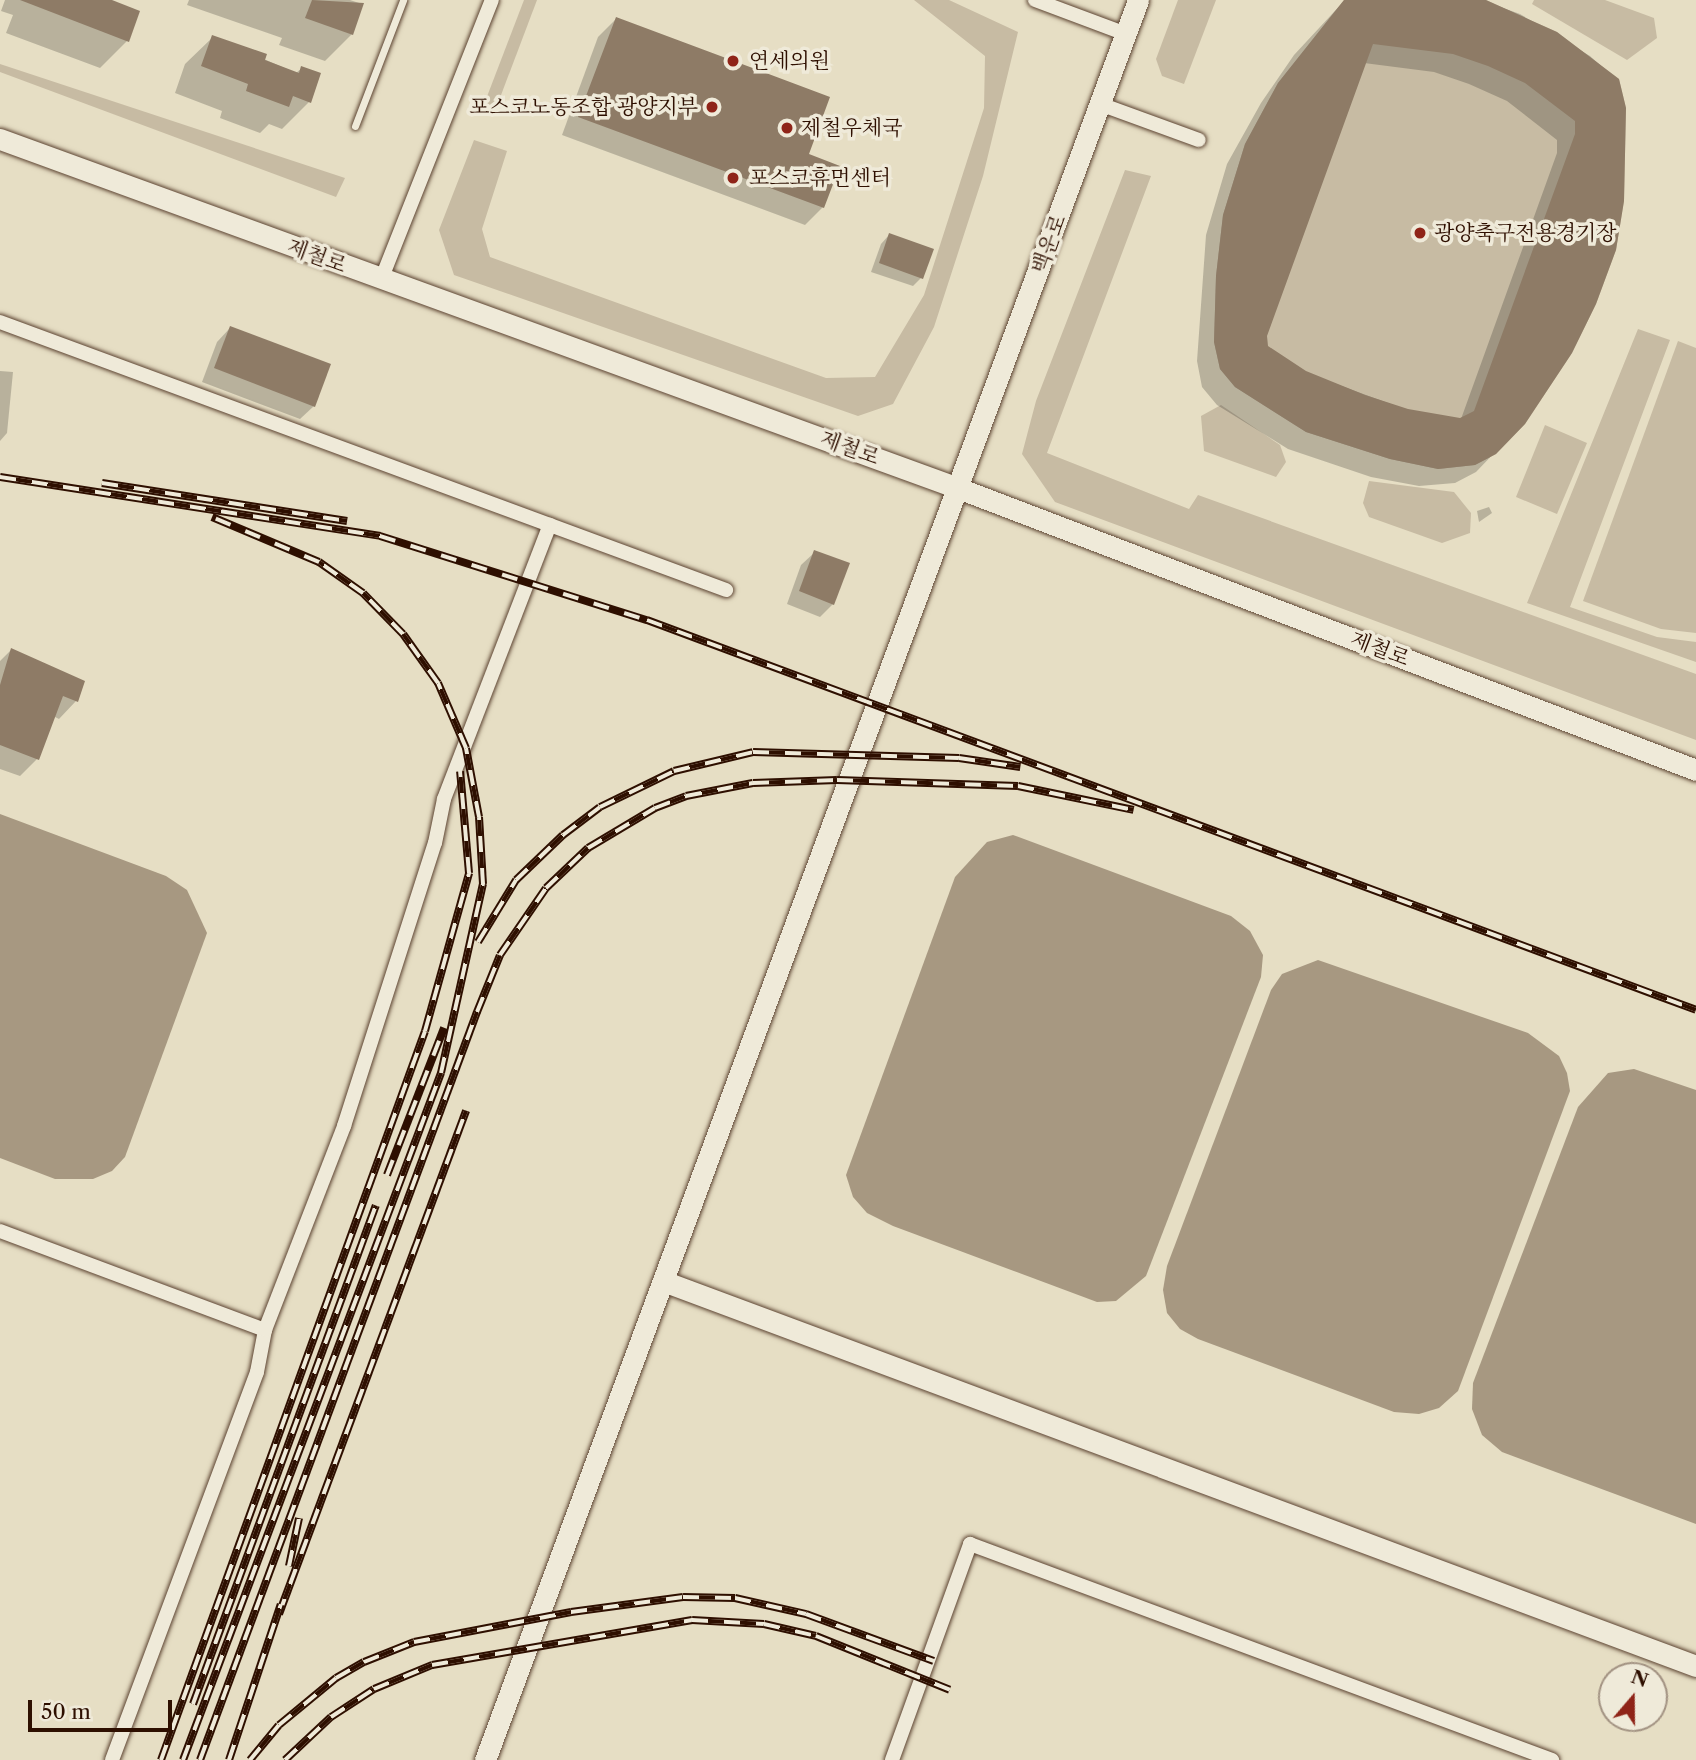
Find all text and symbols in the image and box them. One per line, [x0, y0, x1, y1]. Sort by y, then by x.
place label: 연세의원 [749, 48, 830, 74]
marker: 연세의원 [723, 51, 743, 71]
place label: 포스코노동조합 광양지부 [469, 94, 698, 120]
marker: 포스코노동조합 광양지부 [704, 99, 720, 115]
place label: 제철우체국 [801, 115, 902, 141]
marker: 제철우체국 [779, 120, 795, 136]
place label: 포스코휴먼센터 [749, 165, 891, 191]
marker: 포스코휴먼센터 [723, 168, 743, 188]
street label: 백운로 [1027, 211, 1071, 277]
place label: 광양축구전용경기장 [1434, 220, 1617, 246]
marker: 광양축구전용경기장 [1412, 225, 1428, 241]
street label: 제철로 [284, 234, 350, 278]
street label: 제철로 [817, 426, 883, 470]
street label: 제철로 [1347, 626, 1413, 672]
north arrow [1598, 1662, 1668, 1732]
text: N [1628, 1665, 1651, 1692]
scale bar [32, 1686, 175, 1730]
text: 50 m [41, 1699, 91, 1724]

